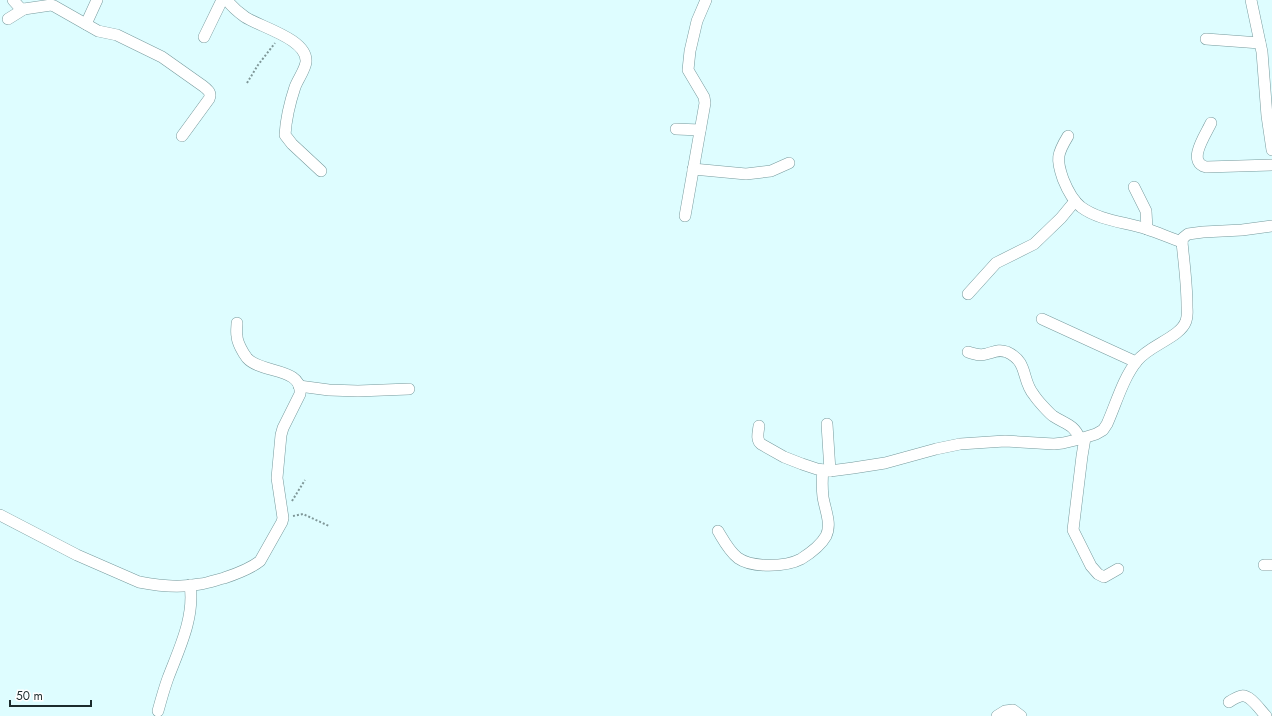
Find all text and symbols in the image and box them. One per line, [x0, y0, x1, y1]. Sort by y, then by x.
scale bar [10, 682, 91, 708]
text: 50 m [16, 687, 43, 705]

